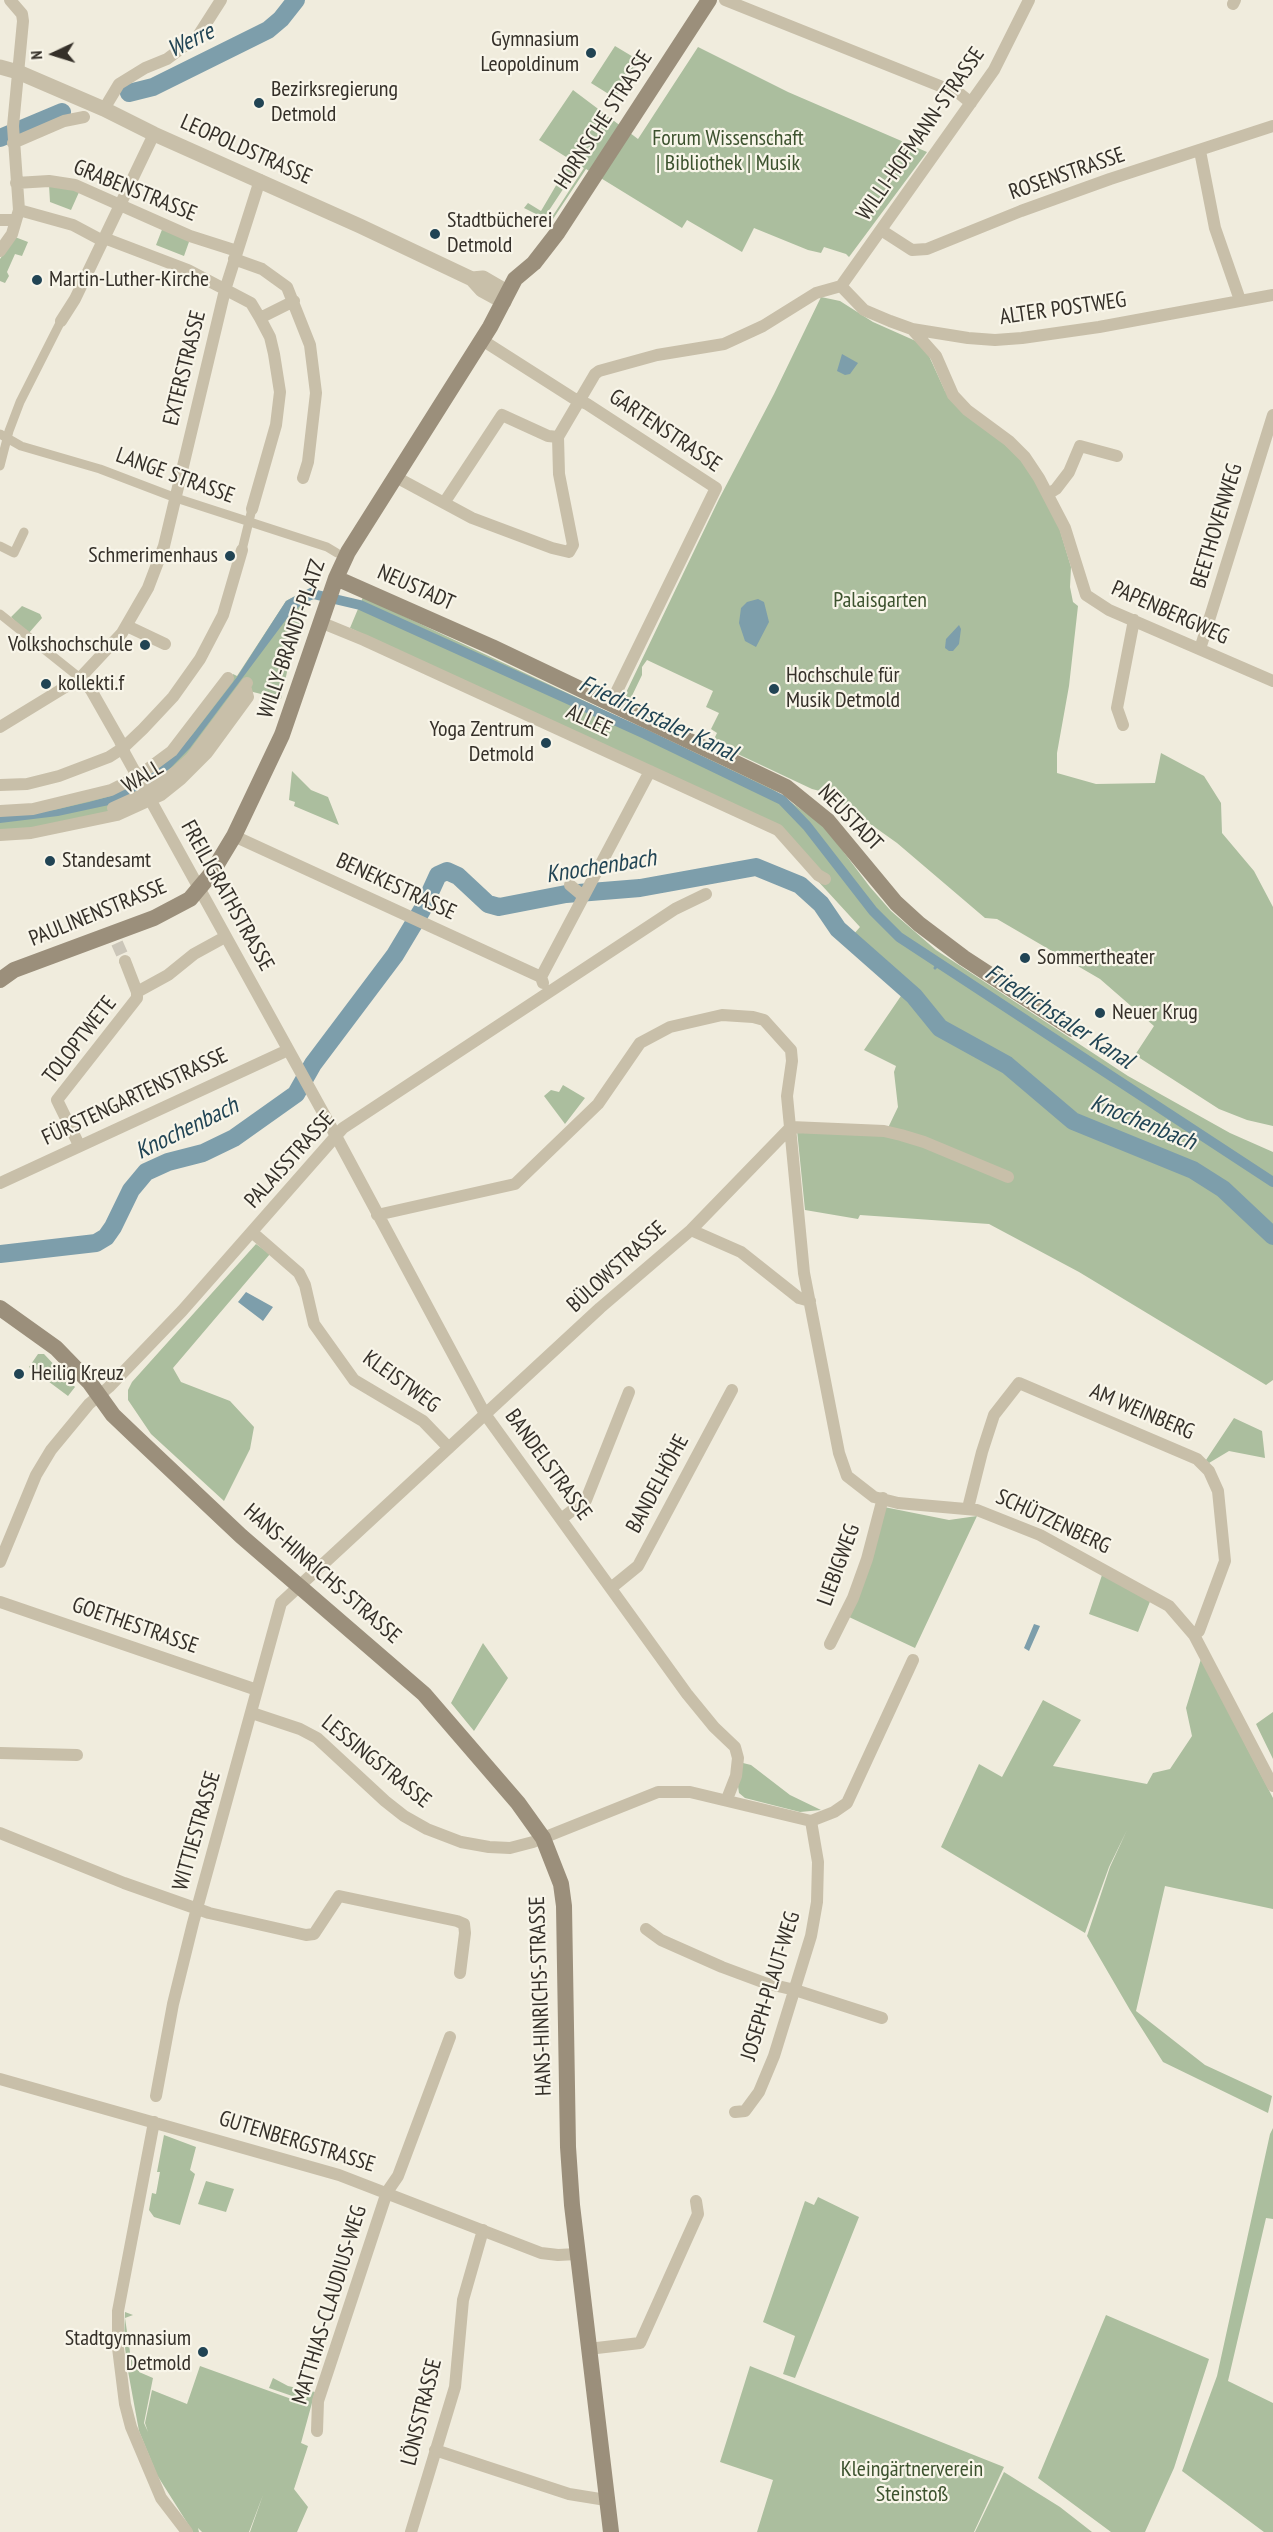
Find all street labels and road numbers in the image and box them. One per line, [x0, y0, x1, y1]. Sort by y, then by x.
street label: WILLI-HOFMANN-STRASSE [851, 42, 991, 226]
street label: HORNSCHE STRASSE [549, 46, 659, 194]
street label: LEOPOLDSTRASSE [176, 109, 316, 191]
street label: ROSENSTRASSE [1006, 142, 1128, 206]
street label: GRABENSTRASSE [69, 154, 201, 228]
street label: ALTER POSTWEG [998, 287, 1128, 331]
street label: EXTERSTRASSE [158, 308, 212, 428]
street label: GARTENSTRASSE [604, 384, 726, 478]
street label: LANGE STRASSE [112, 442, 238, 510]
street label: BEETHOVENWEG [1186, 460, 1248, 592]
street label: WILLY-BRANDT-PLATZ [252, 556, 332, 722]
street label: NEUSTADT [373, 559, 459, 617]
street label: PAPENBERGWEG [1107, 575, 1233, 651]
street label: ALLEE [562, 699, 616, 743]
street label: WALL [118, 755, 168, 799]
street label: NEUSTADT [812, 779, 888, 857]
street label: FREILIGRATHSTRASSE [175, 816, 279, 976]
street label: BENEKESTRASSE [332, 848, 460, 926]
street label: PAULINENSTRASSE [25, 873, 171, 953]
street label: TOLOPTWETE [38, 991, 122, 1089]
street label: FÜRSTENGARTENSTRASSE [38, 1042, 232, 1152]
street label: PALAISSTRASSE [240, 1106, 340, 1214]
street label: BÜLOWSTRASSE [562, 1216, 672, 1318]
street label: KLEISTWEG [357, 1345, 445, 1419]
street label: AM WEINBERG [1086, 1378, 1198, 1446]
street label: BANDELSTRASSE [499, 1404, 597, 1526]
street label: BANDELHÖHE [621, 1430, 695, 1538]
street label: SCHÜTZENBERG [991, 1484, 1115, 1560]
street label: HANS-HINRICHS-STRASSE [238, 1498, 406, 1650]
street label: LIEBIGWEG [812, 1521, 866, 1609]
street label: GOETHESTRASSE [69, 1592, 201, 1660]
street label: LESSINGSTRASSE [316, 1710, 436, 1814]
street label: WITTJESTRASSE [167, 1768, 227, 1894]
street label: HANS-HINRICHS-STRASSE [524, 1896, 558, 2096]
street label: JOSEPH-PLAUT-WEG [736, 1908, 806, 2064]
street label: GUTENBERGSTRASSE [216, 2106, 378, 2178]
street label: MATTHIAS-CLAUDIUS-WEG [287, 2202, 373, 2408]
street label: LÖNSSTRASSE [396, 2356, 448, 2468]

